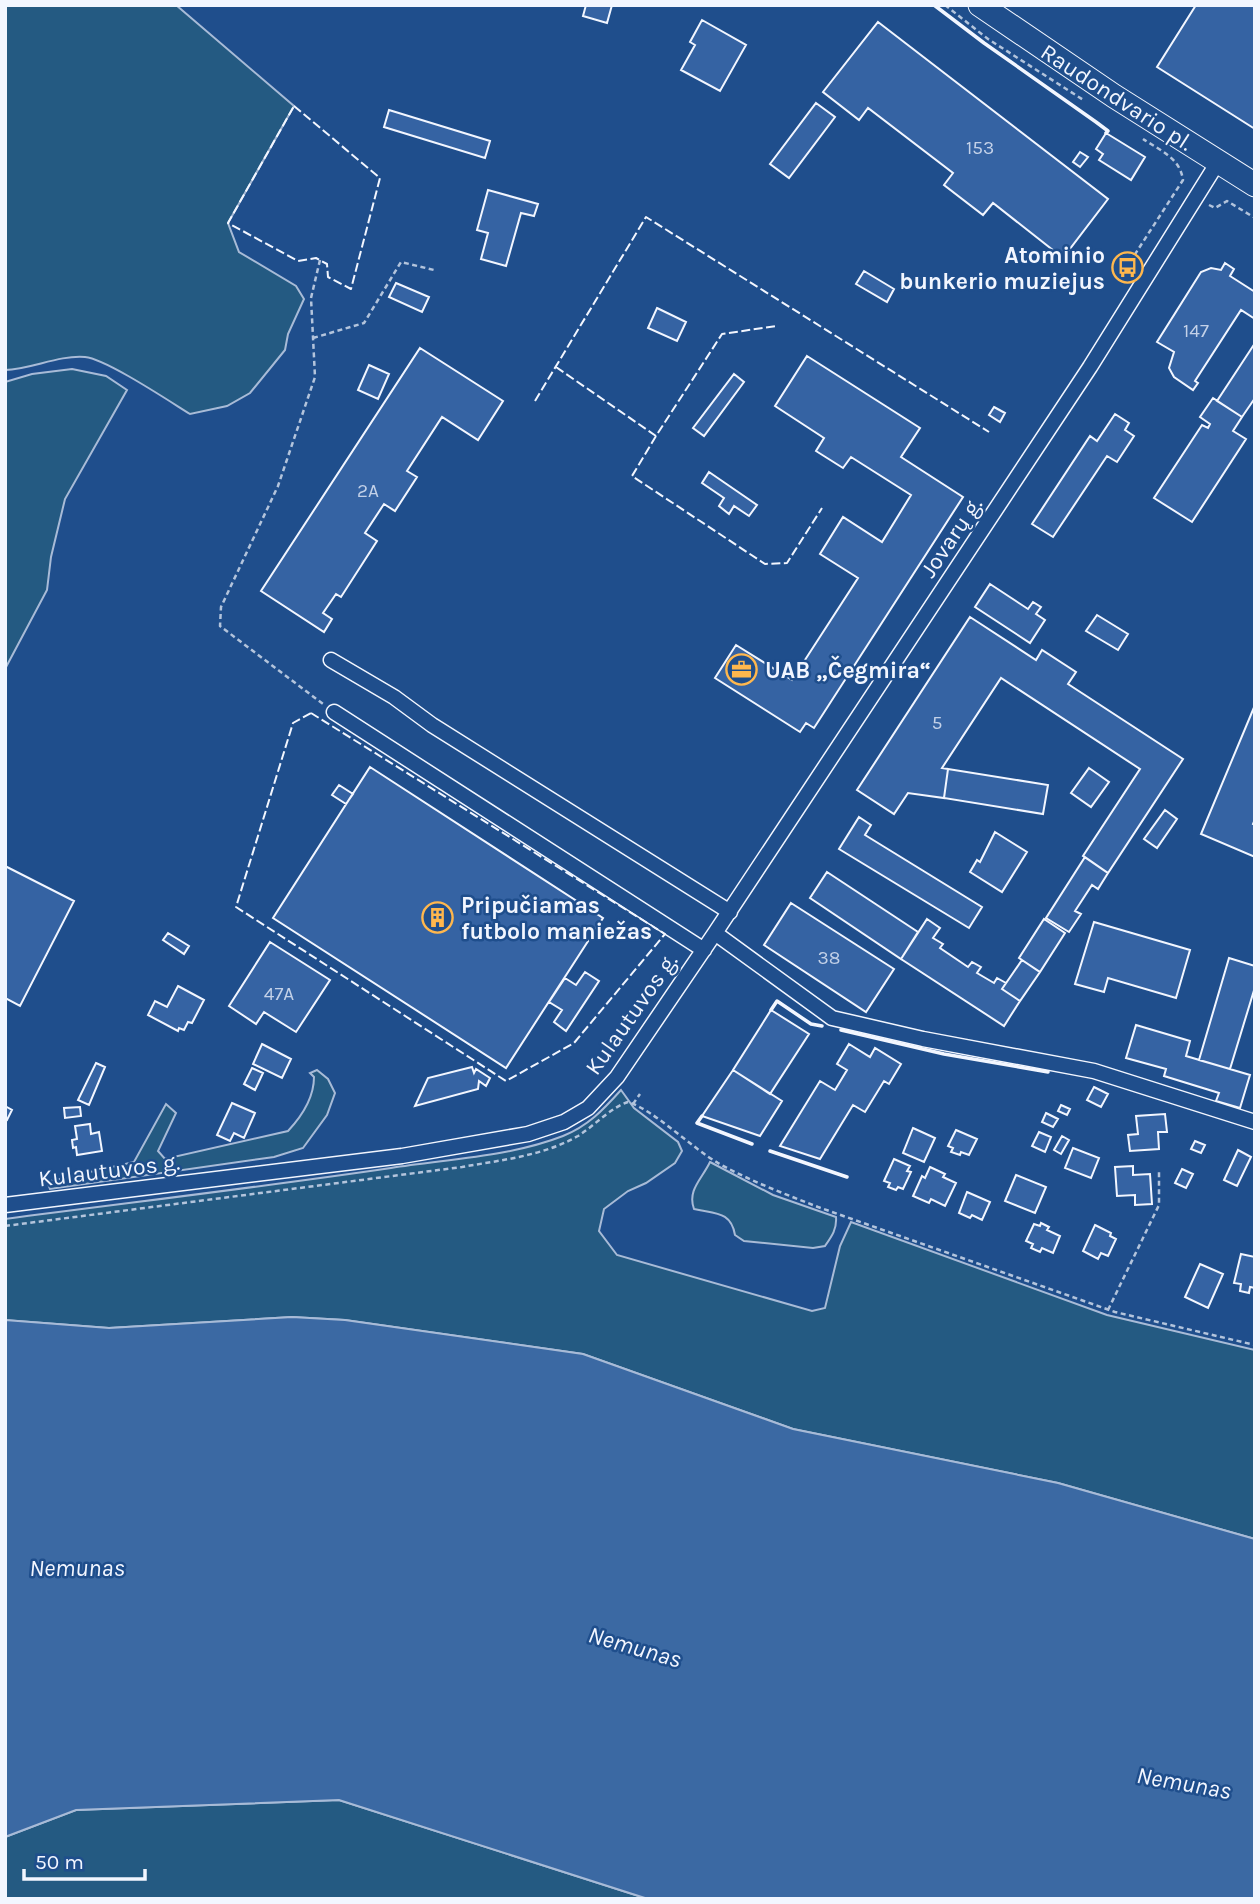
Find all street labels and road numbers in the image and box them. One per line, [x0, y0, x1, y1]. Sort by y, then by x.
street label: Raudondvario pl. [1036, 38, 1198, 157]
street label: Jovarų g. [915, 492, 988, 582]
street label: Kulautuvos g. [580, 948, 683, 1080]
street label: Kulautuvos g. [37, 1148, 181, 1193]

